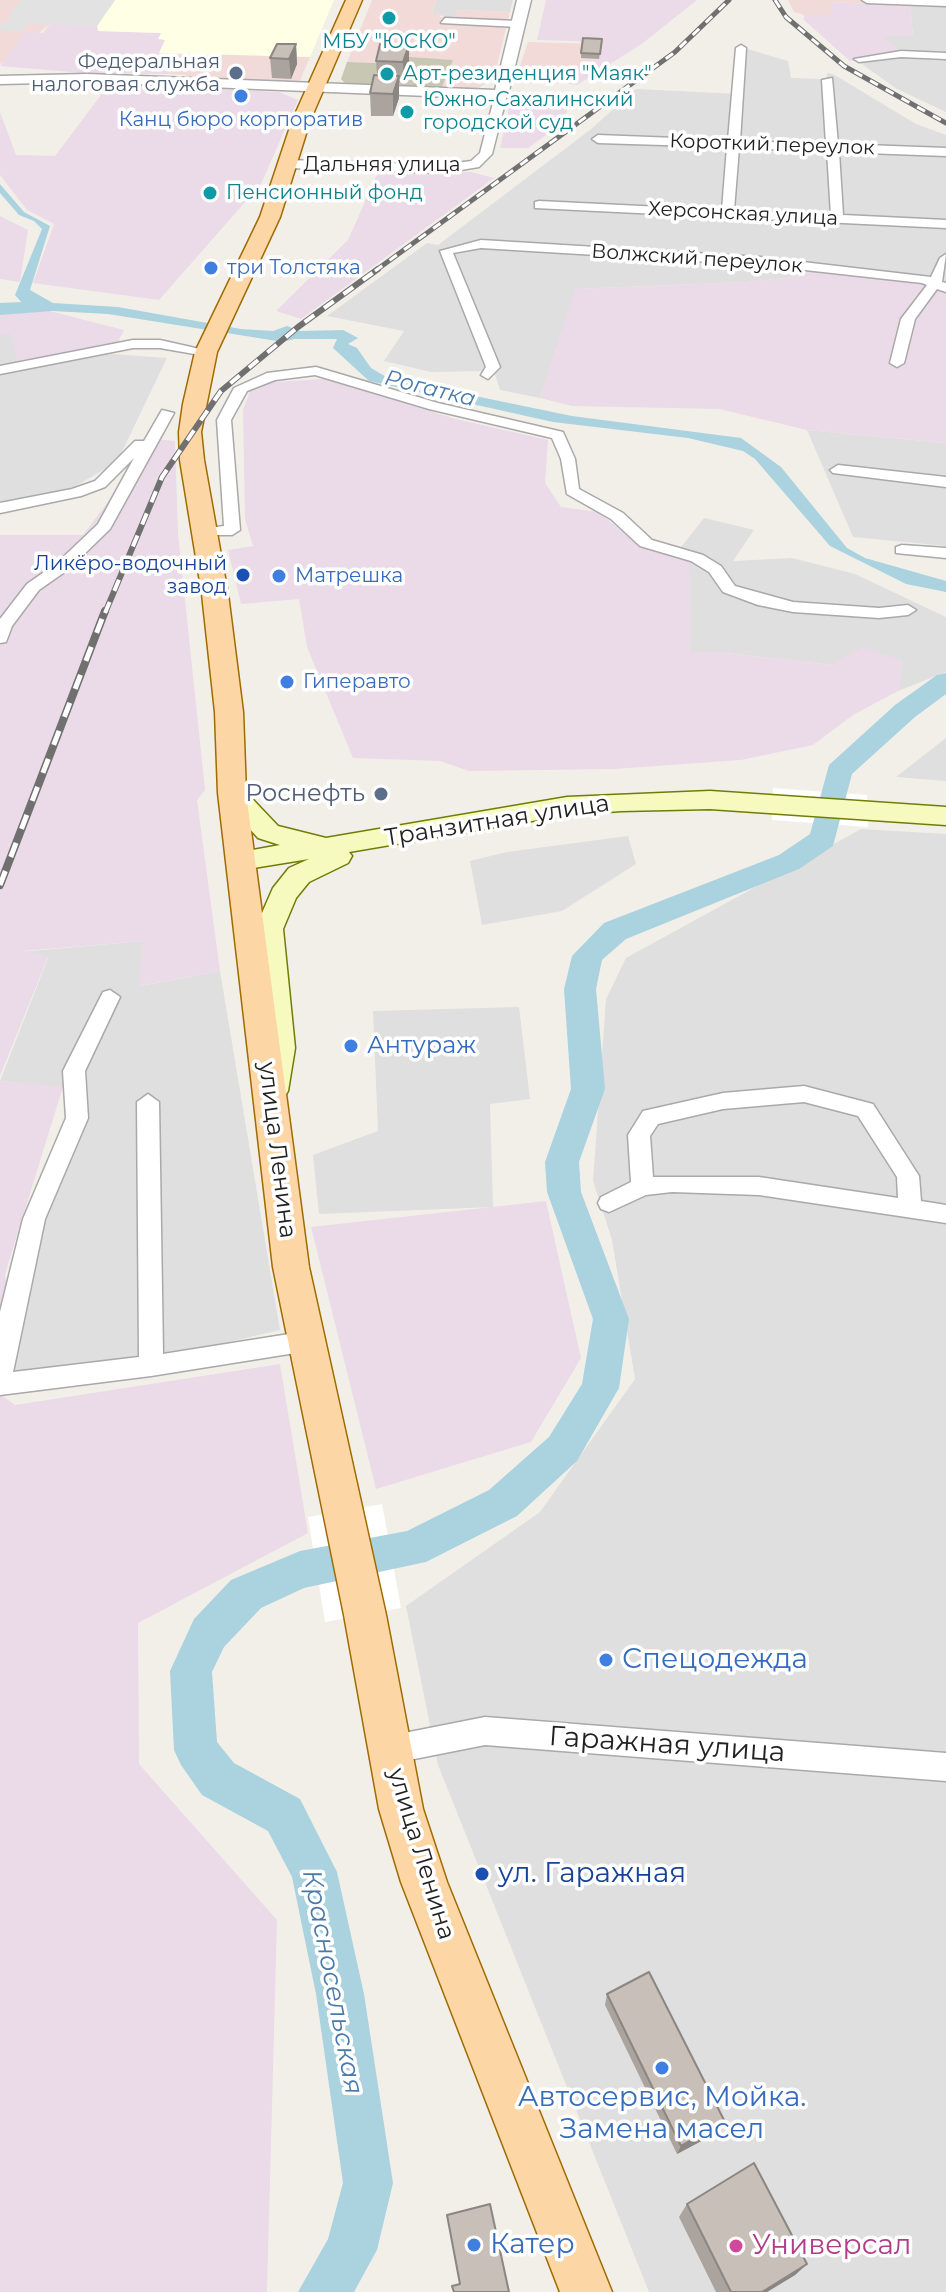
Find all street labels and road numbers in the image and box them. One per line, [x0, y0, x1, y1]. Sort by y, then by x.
street label: Короткий переулок [669, 129, 875, 161]
street label: Дальняя улица [304, 153, 460, 177]
street label: Херсонская улица [648, 197, 838, 231]
street label: Волжский переулок [591, 240, 803, 278]
street label: Транзитная улица [383, 789, 611, 853]
street label: улица Ленина [252, 1060, 302, 1240]
street label: Гаражная улица [548, 1720, 786, 1770]
street label: улица Ленина [381, 1765, 461, 1943]

